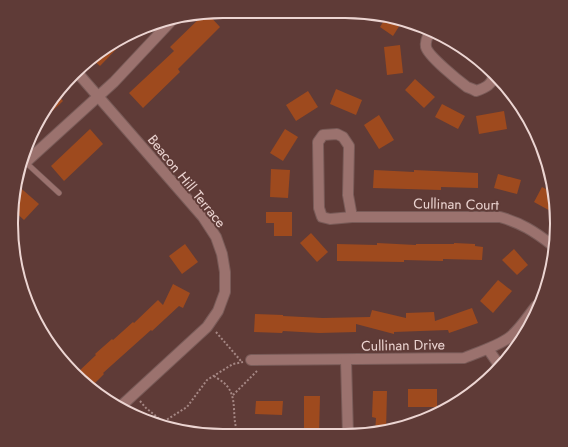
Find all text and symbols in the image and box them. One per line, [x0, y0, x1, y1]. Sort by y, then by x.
street label: Beacon Hill Terrace [143, 130, 231, 232]
street label: Cullinan Court [413, 193, 500, 215]
street label: Cullinan Drive [361, 334, 445, 356]

